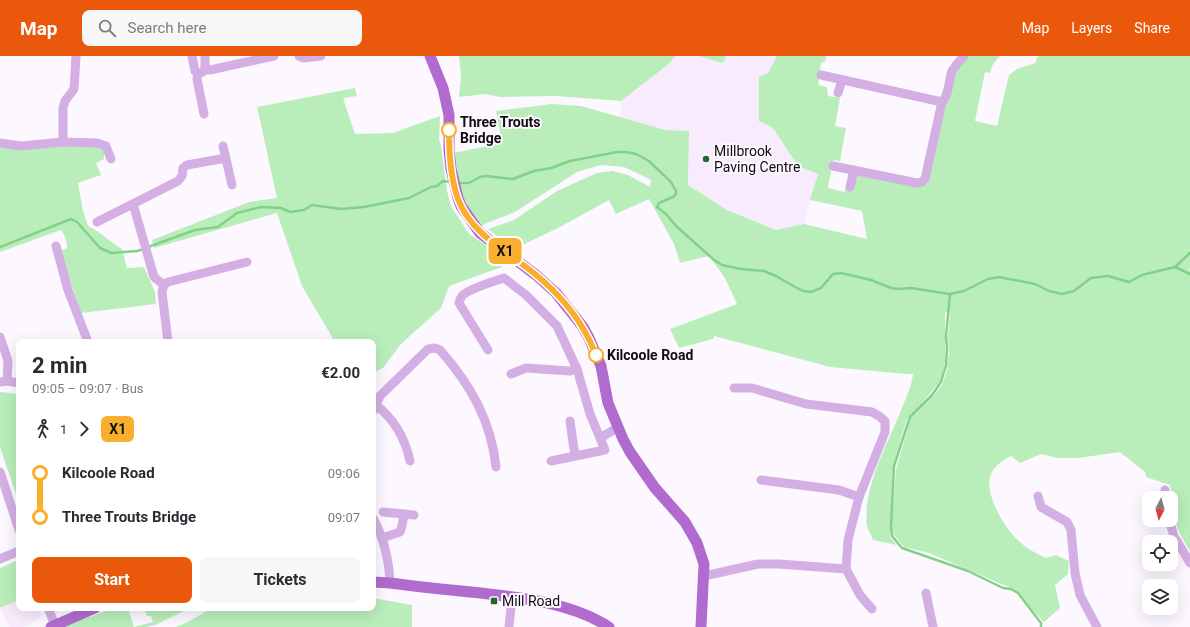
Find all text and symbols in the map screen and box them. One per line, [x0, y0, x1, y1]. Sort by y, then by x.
search box [82, 10, 362, 46]
text: Map [20, 17, 58, 40]
icon: search [96, 17, 118, 39]
text: Search here [128, 19, 206, 37]
text: Map [1022, 20, 1049, 36]
text: Layers [1071, 20, 1112, 36]
text: Share [1134, 20, 1170, 36]
place label: Three Trouts Bridge [460, 114, 541, 146]
marker: Three Trouts Bridge [441, 122, 457, 138]
place label: Millbrook Paving Centre [714, 143, 800, 175]
marker: Millbrook Paving Centre [701, 154, 711, 164]
line badge: X1 [487, 238, 523, 264]
text: X1 [497, 243, 513, 259]
marker: Kilcoole Road [588, 347, 604, 363]
place label: Kilcoole Road [607, 347, 694, 363]
text: 2 min [32, 353, 87, 378]
text: €2.00 [321, 364, 360, 382]
text: 09:05 – 09:07 · Bus [32, 381, 144, 396]
icon: walk [32, 418, 54, 440]
icon: forward [73, 418, 95, 440]
text: X1 [109, 421, 126, 437]
text: 1 [60, 422, 67, 437]
text: Kilcoole Road [62, 464, 155, 482]
text: 09:06 [328, 466, 360, 481]
north arrow [1142, 491, 1178, 527]
map controls [1142, 491, 1178, 615]
text: Three Trouts Bridge [62, 508, 196, 526]
text: 09:07 [328, 510, 360, 525]
button: locate [1142, 535, 1178, 571]
button: Start [32, 557, 192, 603]
button: Tickets [200, 557, 360, 603]
button: layers [1142, 579, 1178, 615]
place label: Mill Road [502, 593, 560, 609]
marker: Mill Road [489, 596, 499, 606]

